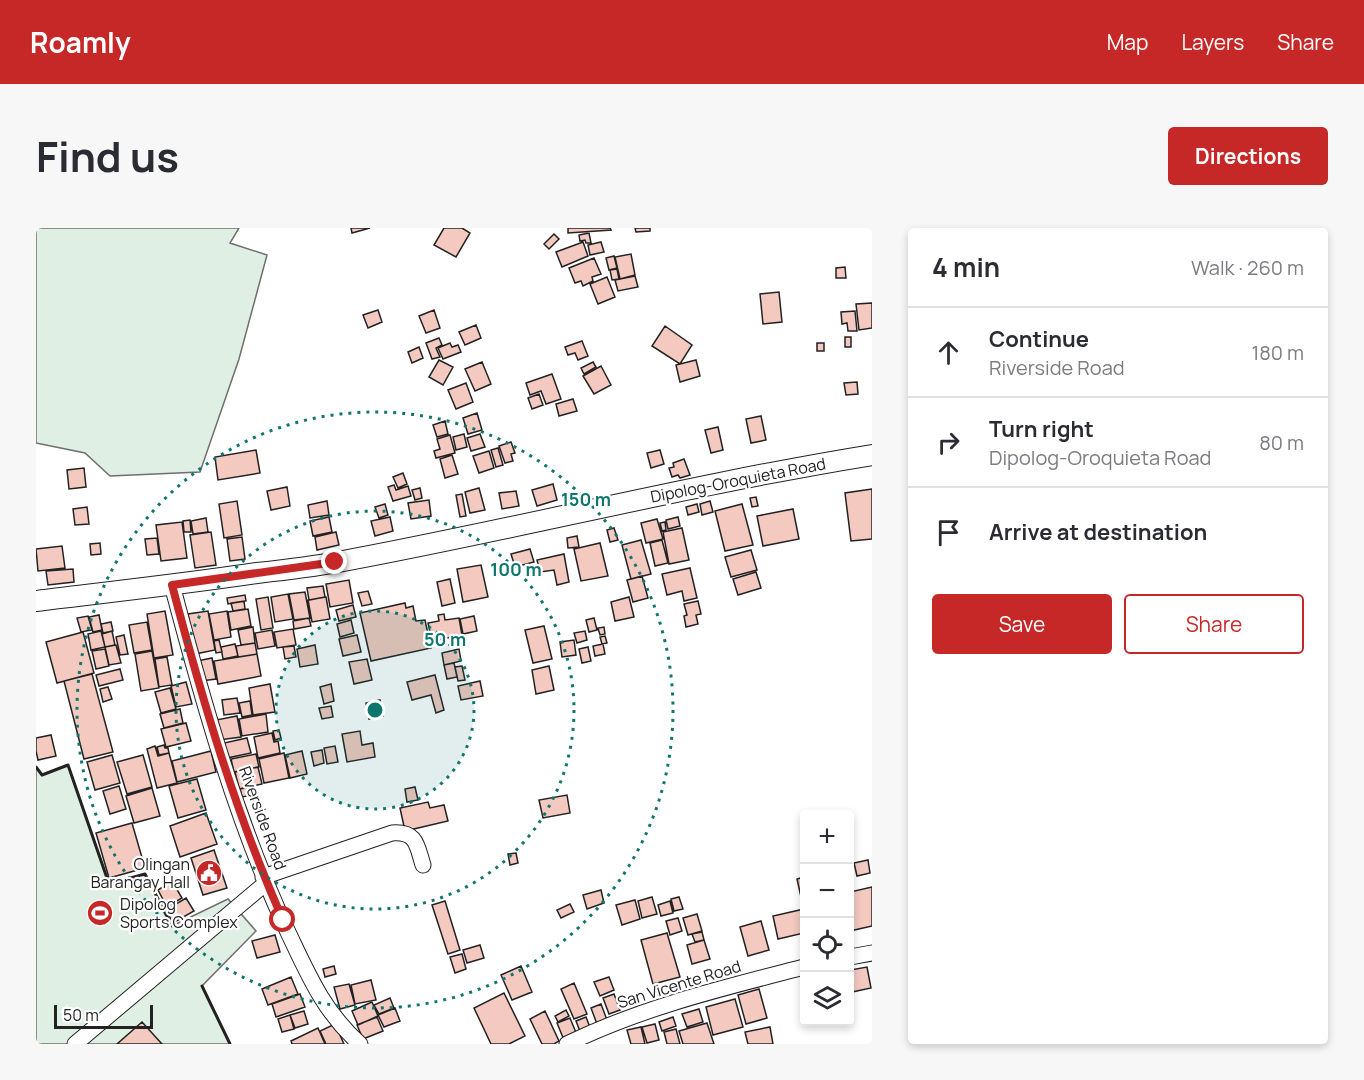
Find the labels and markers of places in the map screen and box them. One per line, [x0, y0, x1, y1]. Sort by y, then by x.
centre of rings [365, 700, 385, 720]
place label: Olingan Barangay Hall [91, 853, 190, 893]
public building icon: Olingan Barangay Hall [194, 858, 224, 888]
place label: Dipolog Sports Complex [120, 893, 238, 933]
sports icon: Dipolog Sports Complex [85, 898, 115, 928]

